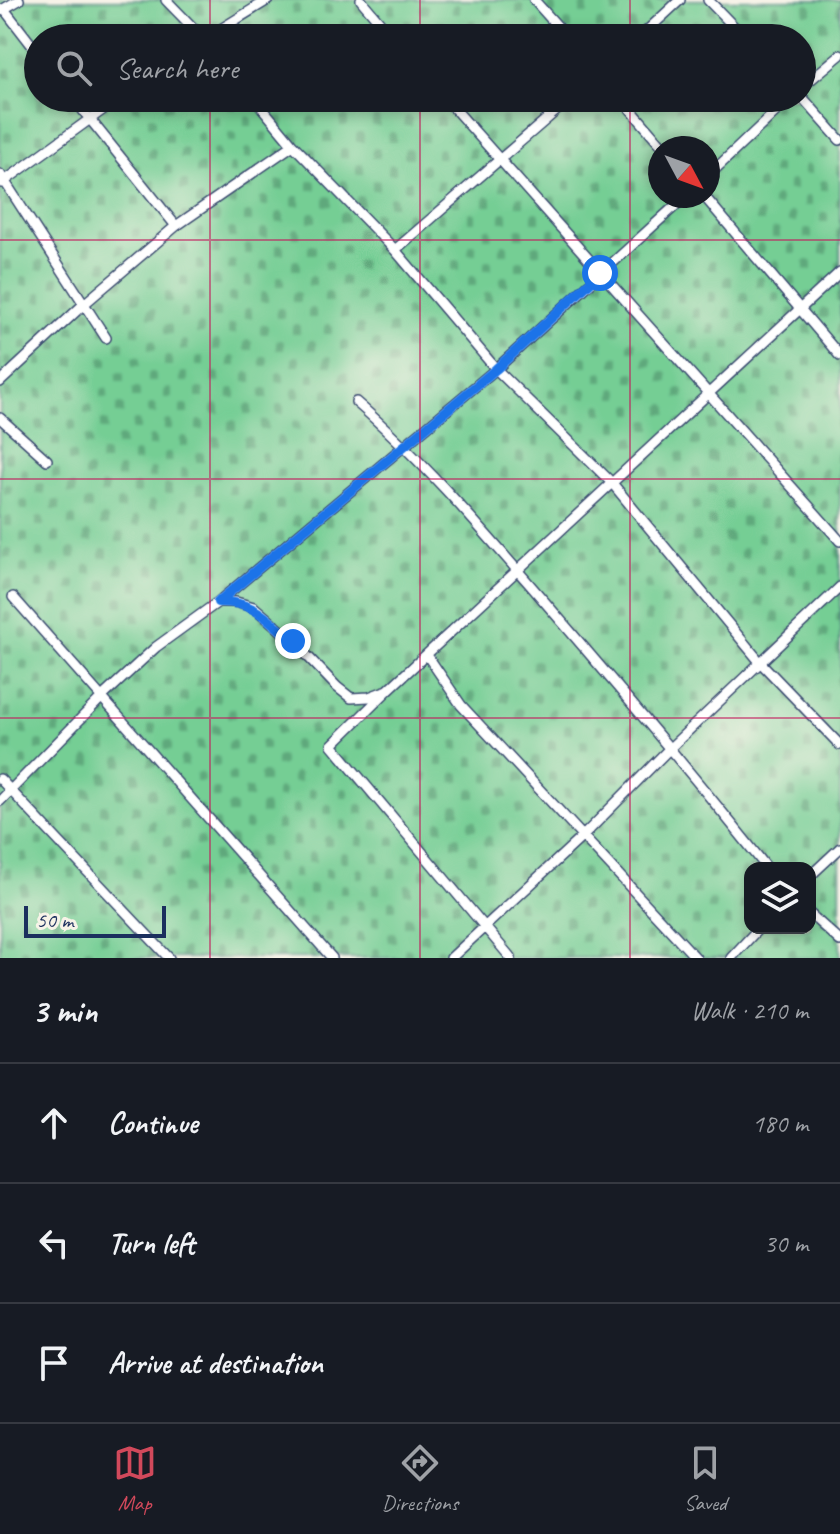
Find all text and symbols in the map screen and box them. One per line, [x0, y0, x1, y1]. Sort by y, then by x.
search box [24, 24, 816, 112]
icon: search [52, 46, 96, 90]
text: Search here [116, 49, 238, 87]
north arrow [648, 136, 720, 208]
route start [582, 255, 618, 291]
route end [275, 623, 311, 659]
map controls [744, 862, 816, 934]
button: layers [744, 862, 816, 934]
scale bar [24, 902, 166, 938]
text: 50 m [36, 906, 73, 934]
text: 3 min [32, 989, 97, 1032]
text: Walk · 210 m [691, 994, 808, 1027]
icon: ahead [32, 1101, 76, 1145]
text: Continue [108, 1104, 198, 1142]
text: 180 m [752, 1107, 808, 1140]
icon: left [32, 1221, 76, 1265]
text: Turn left [108, 1224, 195, 1262]
text: 30 m [764, 1227, 808, 1260]
icon: arrive [32, 1341, 76, 1385]
text: Arrive at destination [108, 1344, 323, 1382]
tab: Map [113, 1441, 157, 1517]
tab: Directions [382, 1441, 458, 1517]
tab: Saved [683, 1441, 727, 1517]

